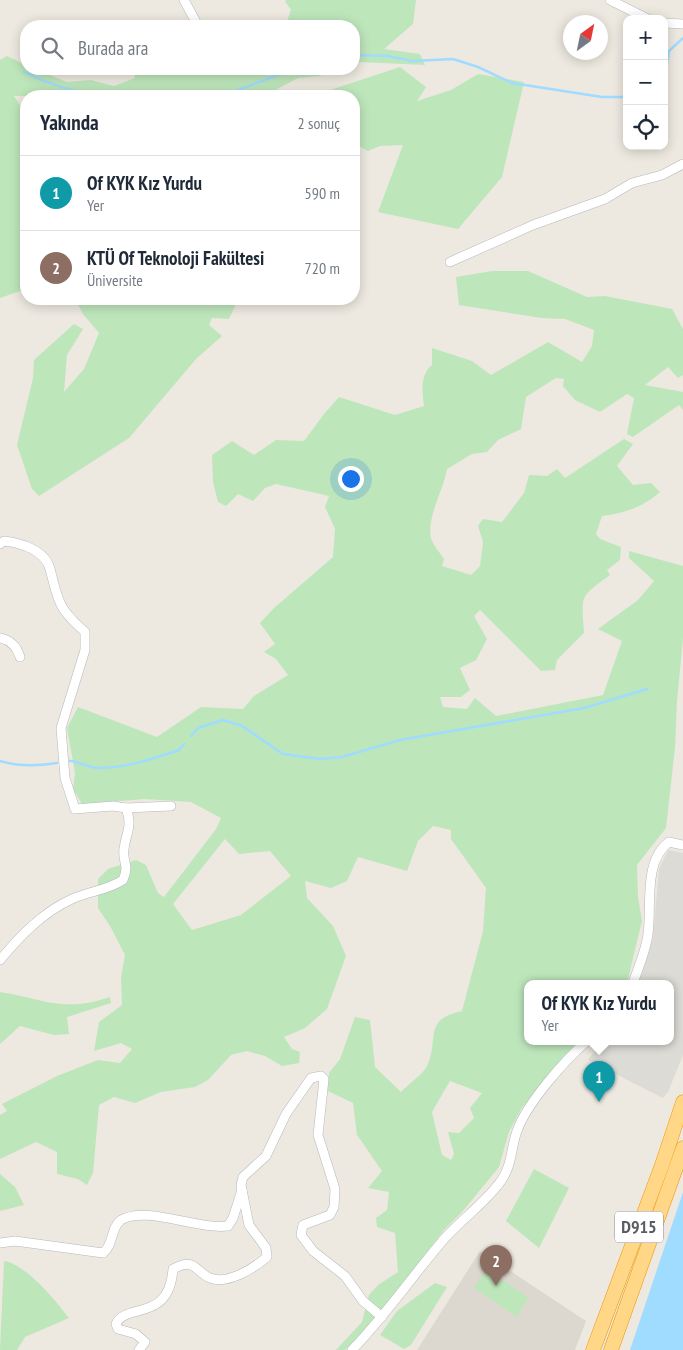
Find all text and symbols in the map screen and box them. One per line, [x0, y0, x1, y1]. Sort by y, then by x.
north arrow [563, 15, 608, 60]
map controls [623, 15, 668, 150]
button: + [623, 15, 668, 60]
search box [20, 20, 360, 75]
icon: search [38, 34, 66, 62]
text: Burada ara [78, 36, 148, 60]
button: − [623, 60, 668, 105]
button: locate [623, 105, 668, 150]
text: Yakında [40, 109, 99, 136]
text: 2 sonuç [297, 113, 340, 133]
text: Of KYK Kız Yurdu [87, 171, 202, 195]
text: 1 [52, 183, 60, 203]
text: 590 m [305, 183, 340, 203]
text: Yer [87, 195, 104, 215]
text: KTÜ Of Teknoloji Fakültesi [87, 246, 264, 270]
text: 2 [52, 258, 60, 278]
text: 720 m [305, 258, 340, 278]
text: Üniversite [87, 270, 143, 290]
your location [338, 466, 364, 492]
popup [524, 980, 674, 1045]
text: Of KYK Kız Yurdu [542, 991, 656, 1015]
text: Yer [542, 1015, 559, 1035]
pin: 1 [583, 1061, 615, 1102]
road number: D915 [615, 1212, 663, 1242]
pin: 2 [480, 1245, 512, 1286]

